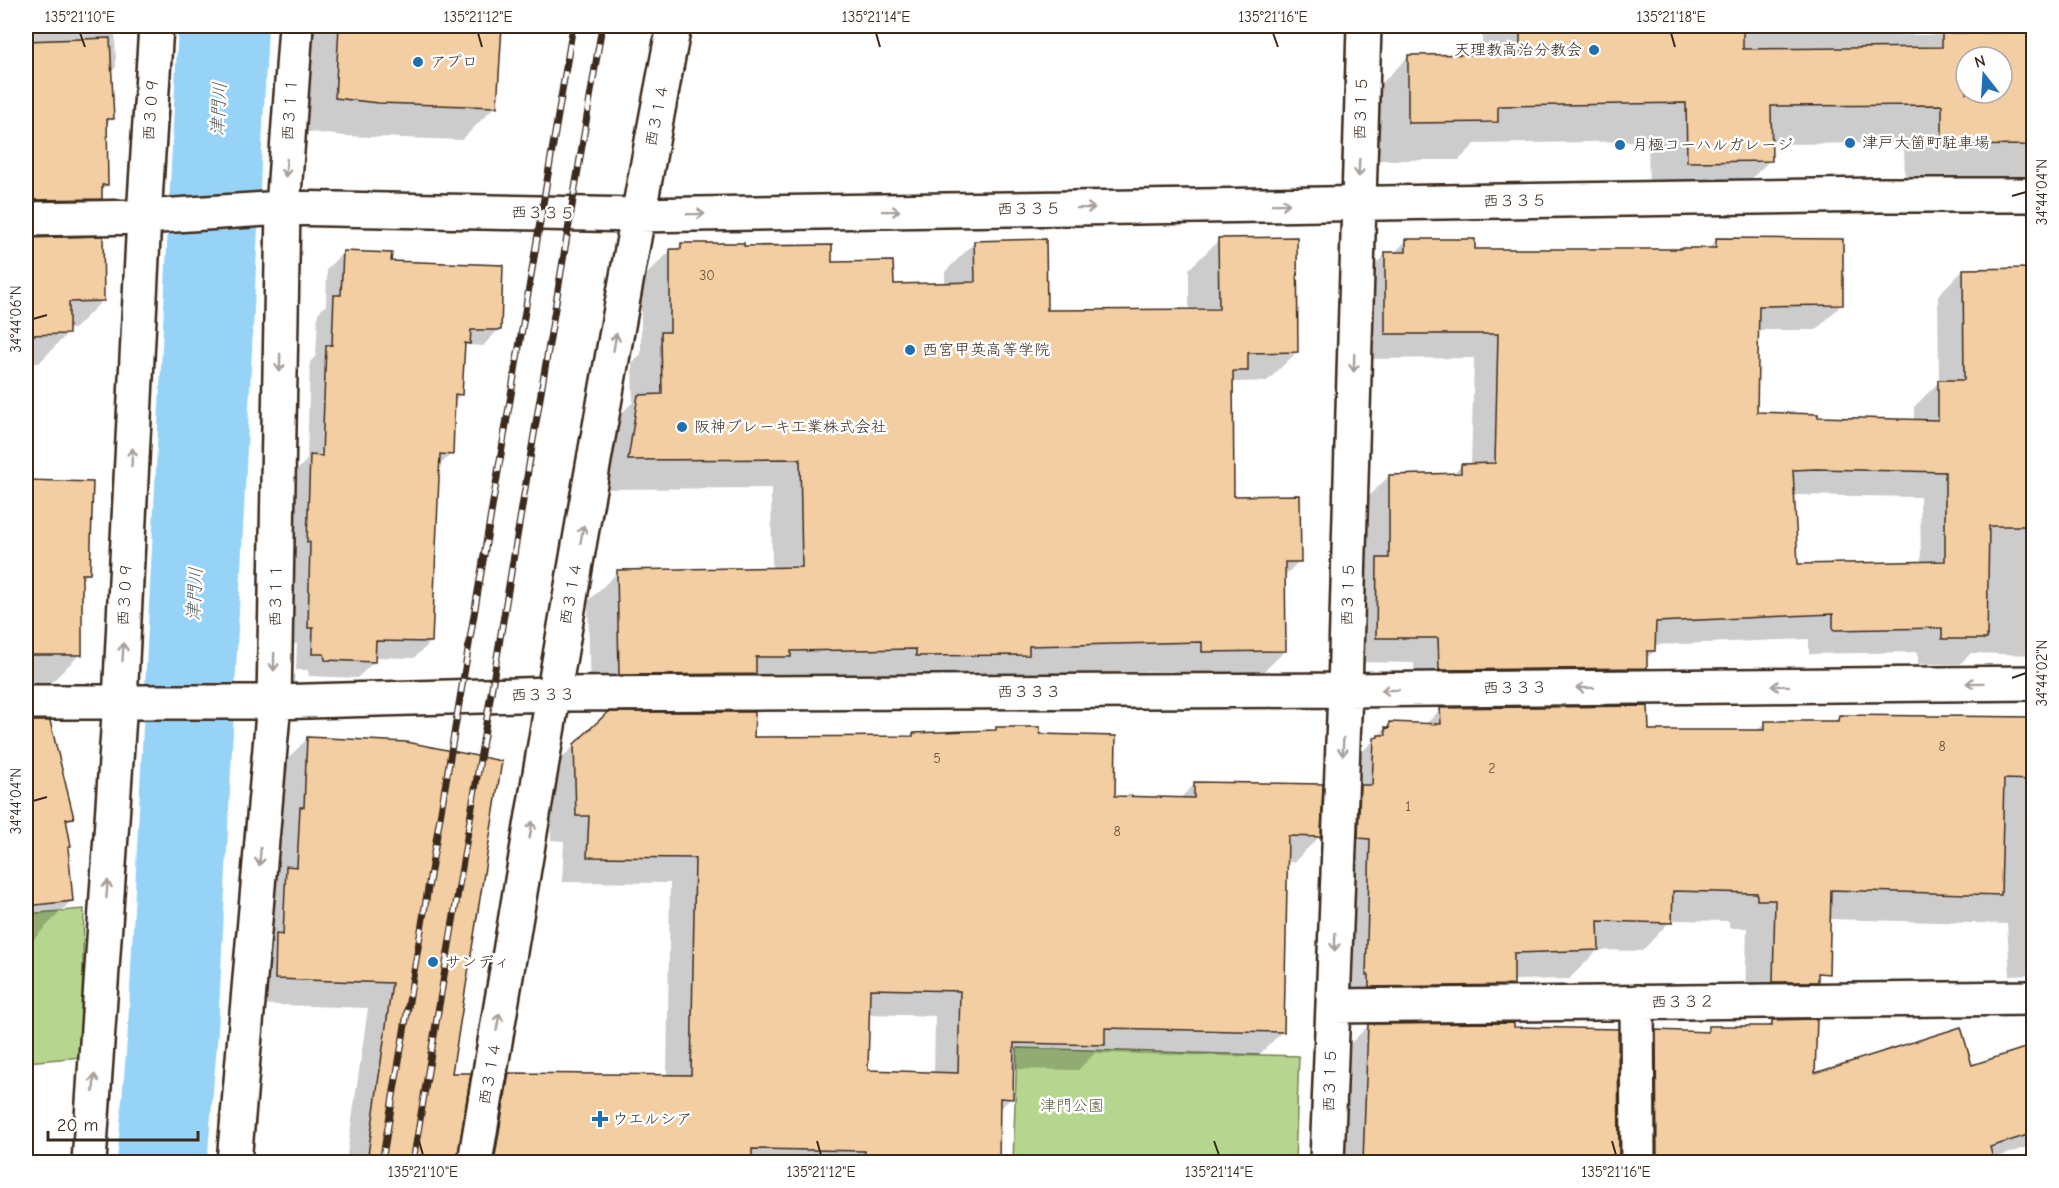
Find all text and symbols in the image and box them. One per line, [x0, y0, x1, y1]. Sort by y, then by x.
text: 135°21'10"E [45, 8, 115, 26]
text: 135°21'12"E [443, 8, 513, 26]
text: 135°21'14"E [842, 8, 910, 26]
text: 135°21'16"E [1238, 8, 1308, 26]
text: 135°21'18"E [1637, 8, 1705, 26]
place label: 天理教高治分教会 [1454, 41, 1582, 59]
marker: 天理教高治分教会 [1587, 43, 1601, 57]
north arrow [1954, 45, 2014, 105]
text: N [1972, 51, 1988, 72]
place label: アプロ [430, 53, 478, 71]
marker: アプロ [411, 55, 425, 69]
street label: 西３０９ [140, 76, 162, 142]
street label: 西３１１ [279, 76, 301, 142]
street label: 西３１５ [1351, 76, 1371, 140]
water label: 津門川 [207, 81, 231, 137]
street label: 西３１４ [642, 82, 672, 148]
place label: 津戸大箇町駐車場 [1862, 134, 1990, 152]
place label: 月極コーハルガレージ [1632, 136, 1793, 154]
marker: 津戸大箇町駐車場 [1843, 136, 1857, 150]
marker: 月極コーハルガレージ [1613, 138, 1627, 152]
one-way arrow [280, 157, 291, 177]
one-way arrow [1353, 157, 1365, 177]
text: 34°44'04"N [2033, 159, 2051, 225]
street label: 西３３５ [1483, 191, 1547, 211]
street label: 西３３５ [997, 199, 1061, 219]
one-way arrow [1270, 199, 1290, 210]
one-way arrow [1075, 202, 1095, 214]
street label: 西３３５ [511, 203, 575, 223]
one-way arrow [880, 205, 900, 217]
one-way arrow [685, 209, 705, 220]
house number: 30 [699, 267, 715, 284]
text: 34°44'06"N [7, 285, 25, 353]
one-way arrow [610, 333, 621, 352]
place label: 西宮甲英高等学院 [922, 341, 1050, 359]
marker: 西宮甲英高等学院 [903, 343, 917, 357]
one-way arrow [274, 352, 286, 372]
one-way arrow [1348, 352, 1359, 372]
place label: 阪神ブレーキ工業株式会社 [694, 418, 887, 436]
marker: 阪神ブレーキ工業株式会社 [675, 420, 689, 434]
one-way arrow [127, 448, 138, 468]
one-way arrow [577, 525, 588, 544]
street label: 西３１４ [557, 560, 585, 626]
street label: 西３０９ [114, 562, 136, 626]
street label: 西３１５ [1338, 562, 1358, 626]
street label: 西３１１ [266, 563, 286, 627]
water label: 津門川 [183, 566, 207, 622]
text: 34°44'02"N [2033, 640, 2051, 707]
one-way arrow [117, 643, 128, 663]
one-way arrow [269, 652, 280, 672]
street label: 西３３３ [1483, 678, 1547, 698]
one-way arrow [1966, 678, 1986, 689]
one-way arrow [1771, 680, 1791, 692]
one-way arrow [1576, 682, 1596, 694]
street label: 西３３３ [997, 683, 1061, 701]
one-way arrow [1381, 684, 1401, 695]
street label: 西３３３ [511, 685, 575, 705]
one-way arrow [1337, 736, 1348, 756]
house number: 8 [1938, 738, 1946, 755]
house number: 5 [933, 750, 941, 767]
house number: 2 [1488, 760, 1496, 777]
text: 34°44'04"N [7, 768, 25, 834]
house number: 1 [1405, 798, 1411, 815]
one-way arrow [525, 820, 536, 840]
house number: 8 [1113, 823, 1121, 840]
one-way arrow [255, 846, 266, 866]
one-way arrow [102, 879, 113, 899]
one-way arrow [1330, 931, 1341, 951]
place label: サンディ [445, 953, 510, 971]
marker: サンディ [426, 955, 440, 969]
street label: 西３３２ [1651, 992, 1715, 1012]
one-way arrow [493, 1013, 504, 1032]
street label: 西３１４ [476, 1040, 504, 1106]
street label: 西３１５ [1320, 1048, 1340, 1112]
one-way arrow [89, 1074, 100, 1094]
park label: 津門公園 [1040, 1097, 1104, 1115]
scale bar [48, 1104, 198, 1142]
place label: ウエルシア [612, 1110, 692, 1128]
marker: ウエルシア [593, 1112, 607, 1126]
text: 20 m [57, 1115, 98, 1136]
text: 135°21'10"E [388, 1163, 458, 1181]
text: 135°21'12"E [786, 1163, 856, 1181]
text: 135°21'14"E [1185, 1163, 1253, 1181]
text: 135°21'16"E [1581, 1163, 1651, 1181]

